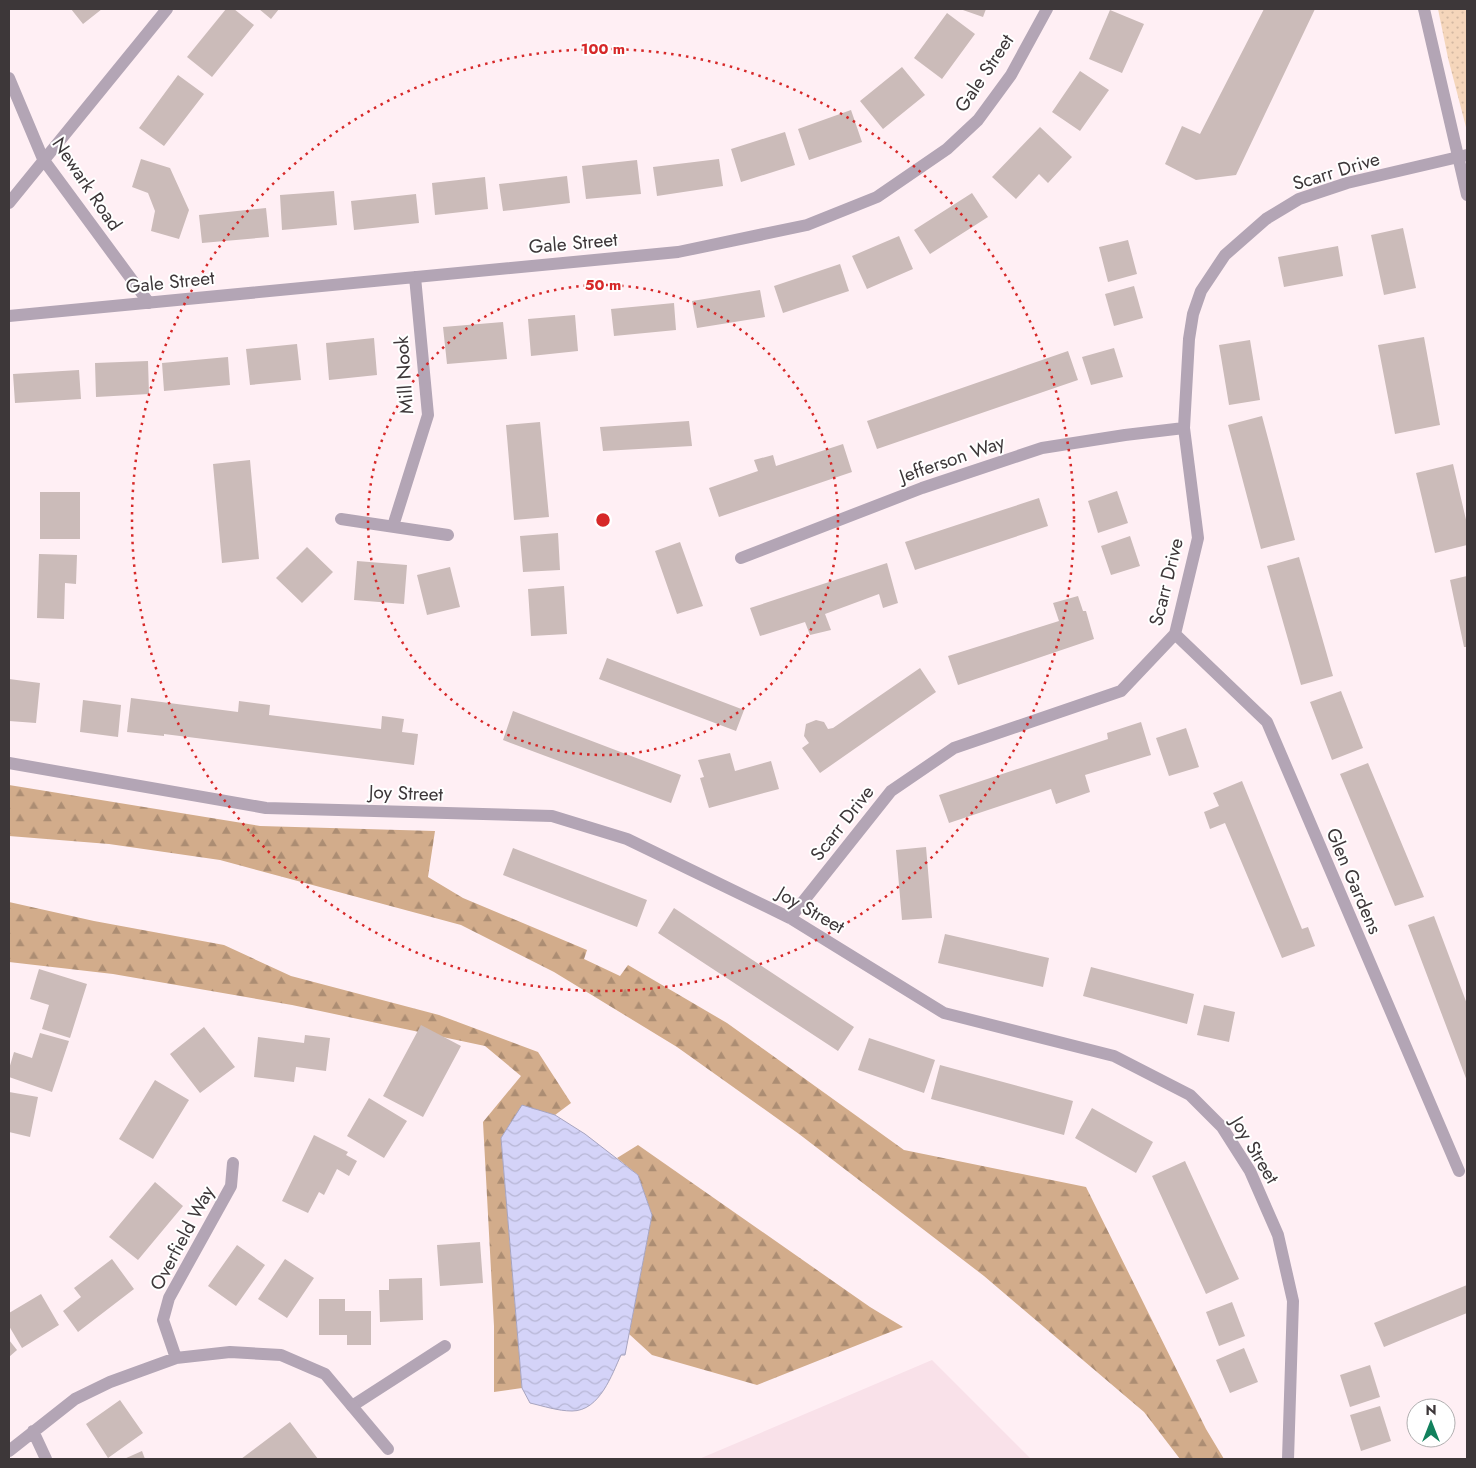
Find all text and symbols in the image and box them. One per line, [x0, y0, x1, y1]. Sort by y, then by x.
street label: Gale Street [948, 28, 1020, 117]
text: 100 m [581, 38, 625, 60]
street label: Newark Road [46, 132, 128, 236]
street label: Scarr Drive [1289, 145, 1383, 197]
street label: Gale Street [527, 226, 619, 260]
street label: Gale Street [124, 264, 216, 300]
text: 50 m [585, 274, 621, 296]
street label: Mill Nook [388, 334, 420, 415]
street label: Jefferson Way [893, 428, 1009, 491]
centre of rings [594, 511, 612, 529]
street label: Scarr Drive [1142, 535, 1190, 629]
street label: Joy Street [366, 778, 444, 808]
street label: Scarr Drive [804, 779, 880, 867]
street label: Glen Gardens [1319, 824, 1389, 939]
street label: Joy Street [770, 878, 850, 940]
street label: Joy Street [1223, 1109, 1286, 1189]
street label: Overfield Way [143, 1180, 221, 1295]
north arrow [1406, 1398, 1456, 1448]
text: N [1425, 1400, 1437, 1420]

